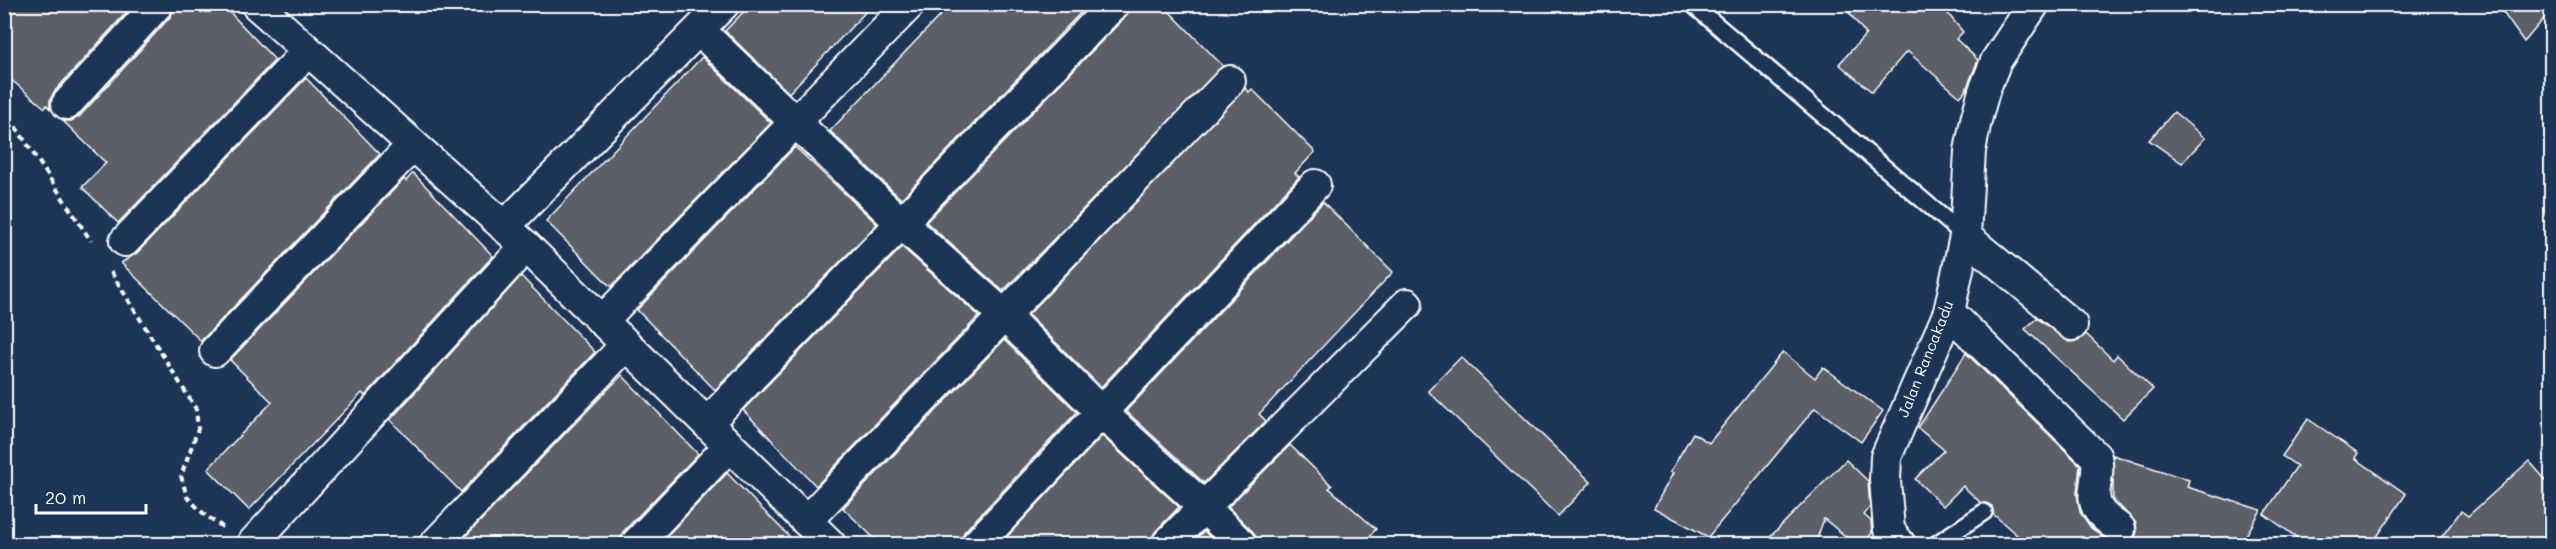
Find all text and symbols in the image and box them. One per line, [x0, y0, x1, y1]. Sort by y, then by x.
street label: Jalan Rancakadu [1893, 297, 1958, 420]
scale bar [36, 477, 146, 515]
text: 20 m [45, 485, 86, 509]

